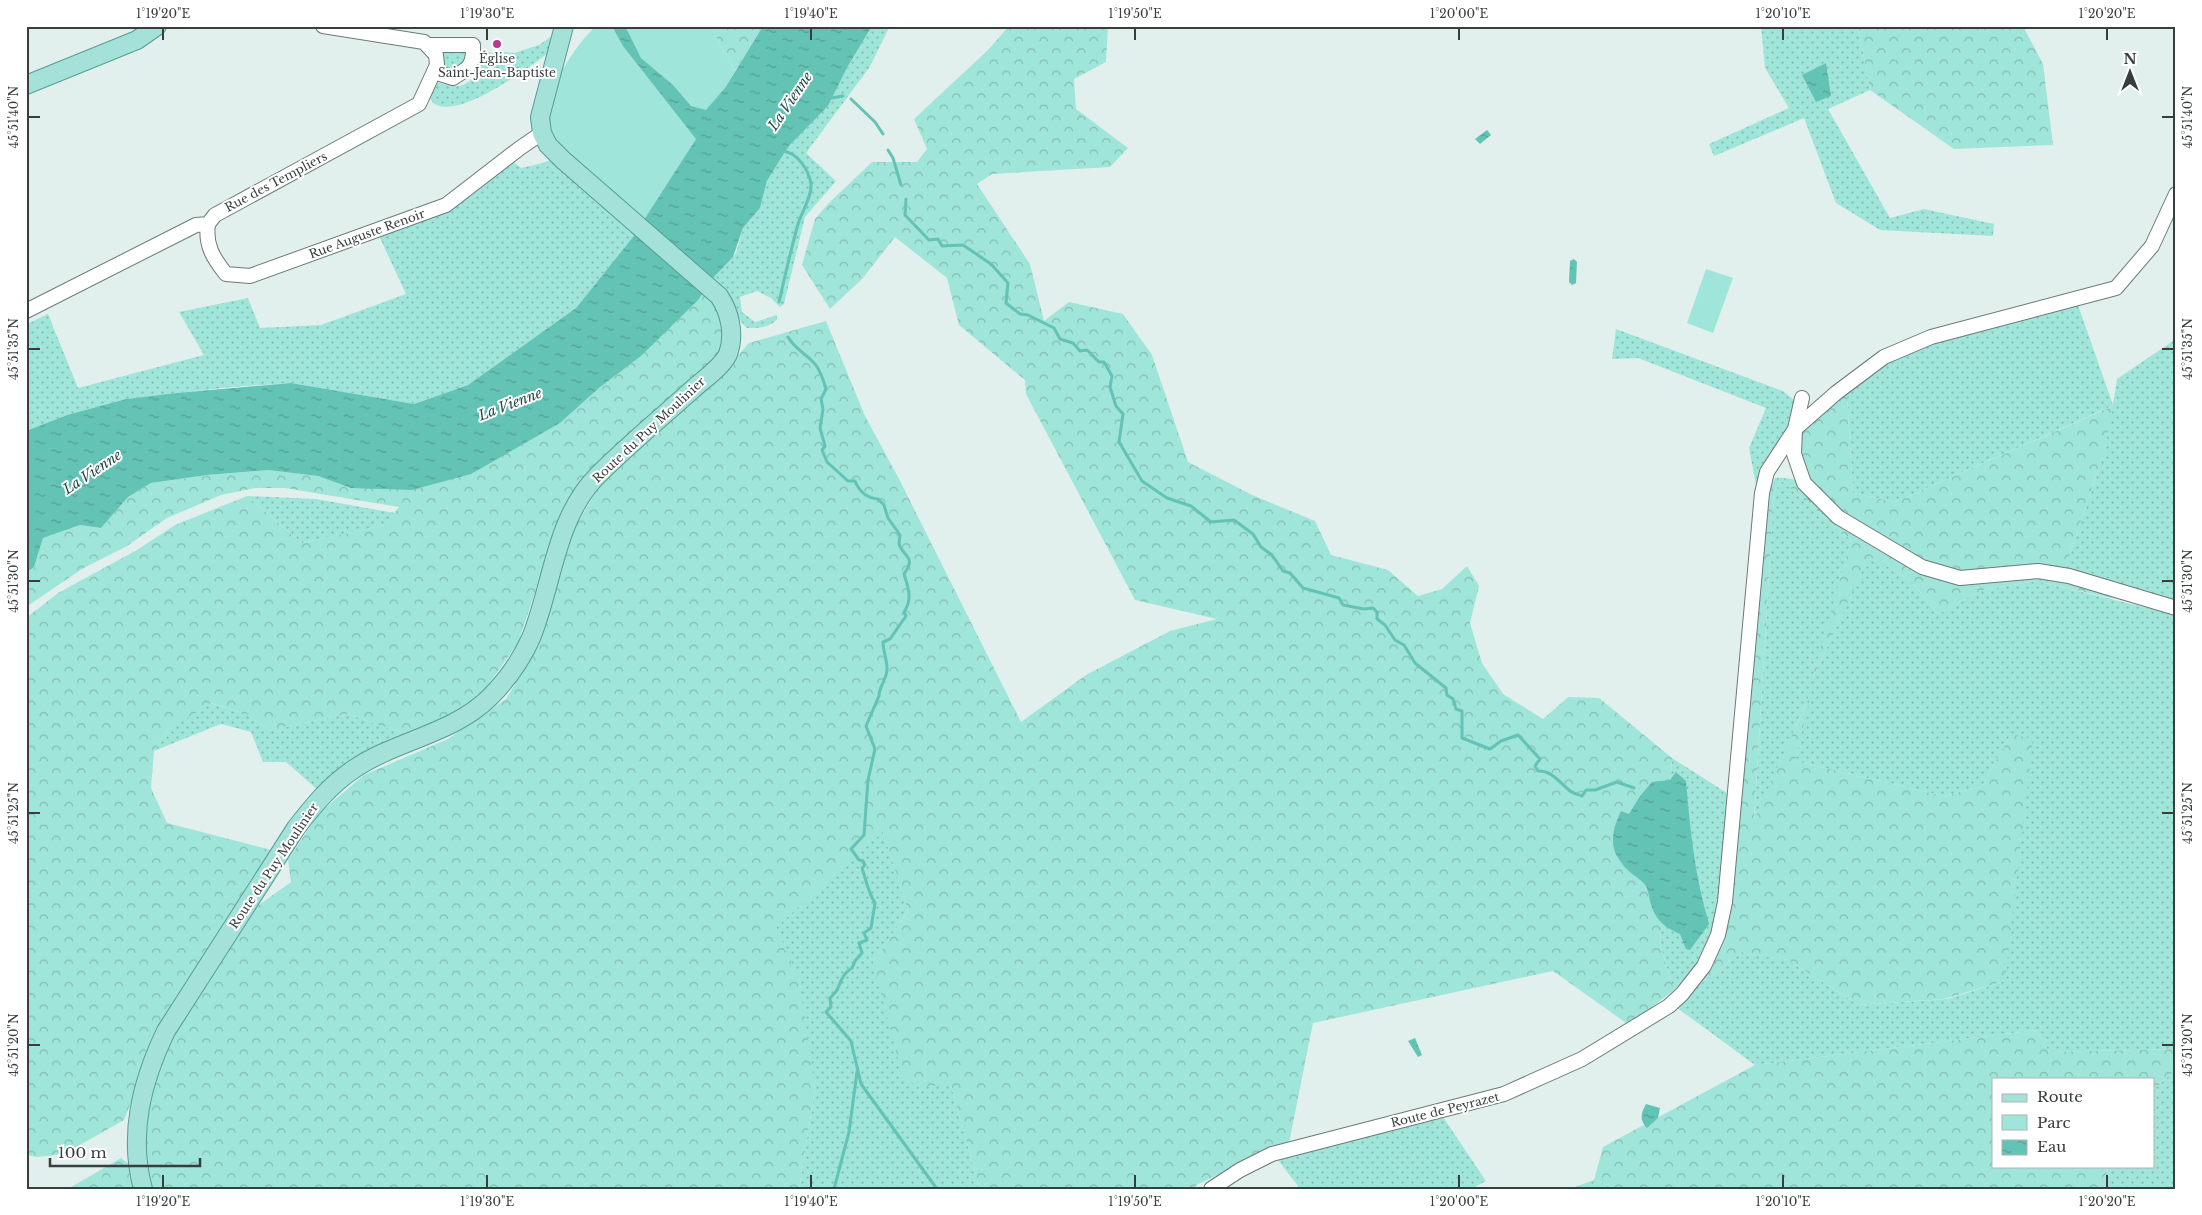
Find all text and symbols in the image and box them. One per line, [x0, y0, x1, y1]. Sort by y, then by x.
text: 1°19'20"E [136, 6, 190, 21]
text: 1°19'30"E [460, 6, 514, 21]
text: 1°19'40"E [784, 6, 838, 21]
text: 1°19'50"E [1108, 6, 1162, 21]
text: 1°20'00"E [1430, 6, 1488, 21]
text: 1°20'10"E [1755, 6, 1811, 21]
text: 1°20'20"E [2078, 6, 2136, 21]
marker: Église Saint-Jean-Baptiste [491, 38, 503, 50]
north arrow [2104, 48, 2154, 98]
place label: Église Saint-Jean-Baptiste [438, 50, 556, 80]
text: N [2123, 50, 2137, 68]
water label: La Vienne [763, 68, 816, 135]
text: 45°51'40"N [6, 85, 21, 148]
text: 45°51'40"N [2180, 85, 2195, 148]
street label: Rue des Templiers [222, 148, 329, 215]
street label: Rue Auguste Renoir [307, 205, 427, 261]
text: 45°51'35"N [6, 318, 21, 380]
text: 45°51'35"N [2180, 318, 2195, 380]
street label: Route du Puy Moulinier [589, 373, 708, 486]
water label: La Vienne [475, 383, 545, 425]
water label: La Vienne [58, 446, 125, 499]
text: 45°51'30"N [6, 549, 21, 613]
text: 45°51'30"N [2180, 549, 2195, 613]
text: 45°51'25"N [6, 782, 21, 844]
text: 45°51'25"N [2180, 782, 2195, 844]
street label: Route du Puy Moulinier [226, 800, 321, 931]
text: 45°51'20"N [6, 1013, 21, 1077]
text: 45°51'20"N [2180, 1013, 2195, 1077]
legend [1992, 1078, 2154, 1168]
text: Route [2037, 1087, 2083, 1106]
street label: Route de Peyrazet [1389, 1089, 1501, 1130]
text: Parc [2037, 1113, 2070, 1132]
scale bar [50, 1135, 200, 1167]
text: Eau [2037, 1137, 2066, 1156]
text: 100 m [58, 1143, 107, 1162]
text: 1°19'20"E [136, 1194, 190, 1209]
text: 1°19'30"E [460, 1194, 514, 1209]
text: 1°19'40"E [784, 1194, 838, 1209]
text: 1°19'50"E [1108, 1194, 1162, 1209]
text: 1°20'00"E [1430, 1194, 1488, 1209]
text: 1°20'10"E [1755, 1194, 1811, 1209]
text: 1°20'20"E [2078, 1194, 2136, 1209]

